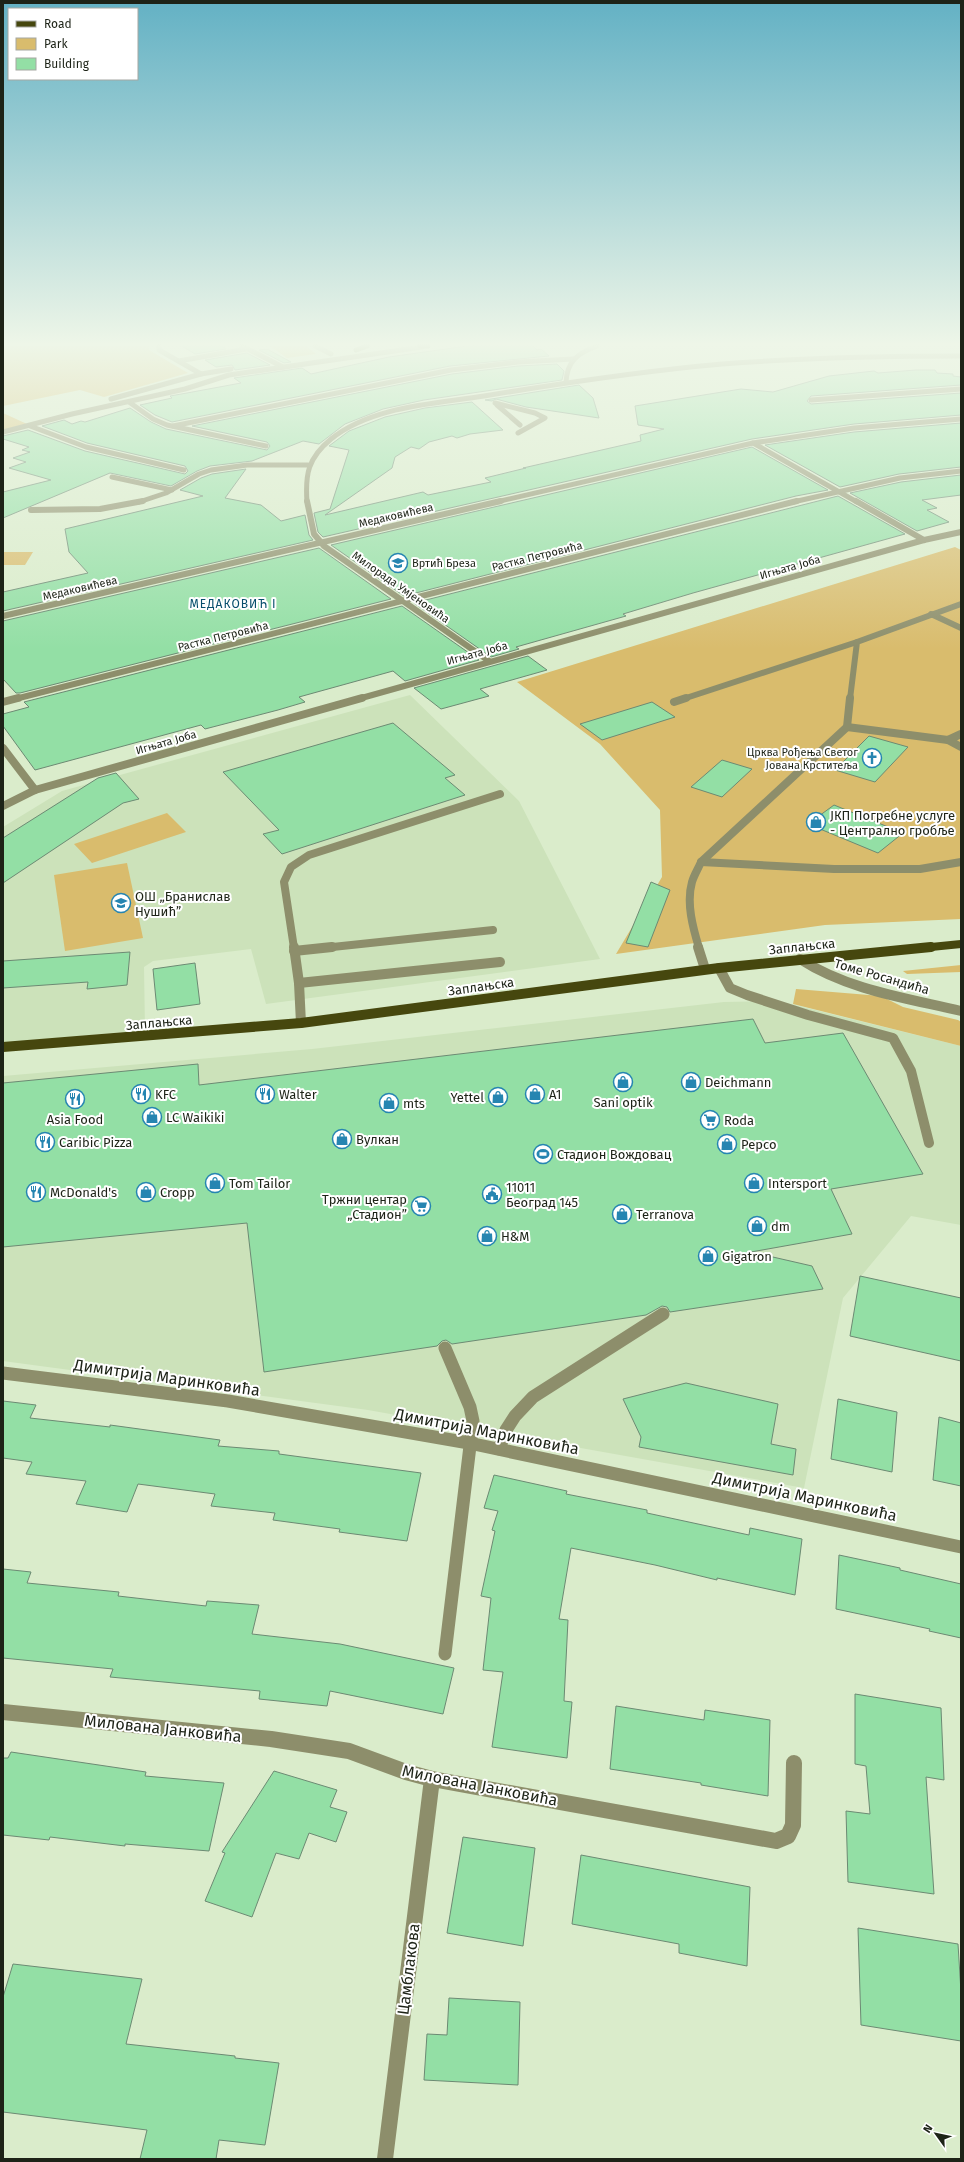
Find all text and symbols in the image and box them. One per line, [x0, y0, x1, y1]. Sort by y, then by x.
legend [8, 8, 138, 80]
text: Road [44, 17, 72, 31]
text: Park [44, 37, 68, 51]
text: Building [44, 57, 90, 71]
street label: Медаковићева [358, 501, 435, 530]
street label: Растка Петровића [491, 539, 584, 574]
street label: Милорада Умјеновића [350, 549, 452, 626]
school or university icon: Вртић Бреза [387, 552, 409, 574]
street label: Игњата Јоба [758, 553, 822, 582]
place label: Вртић Бреза [412, 557, 476, 570]
street label: Медаковићева [42, 574, 119, 603]
district label: МЕДАКОВИЋ I [189, 597, 277, 611]
street label: Растка Петровића [177, 619, 270, 654]
street label: Игњата Јоба [445, 639, 509, 668]
street label: Игњата Јоба [134, 728, 198, 757]
place label: Црква Рођења Светог Јована Крститеља [747, 746, 858, 772]
church icon: Црква Рођења Светог Јована Крститеља [861, 747, 883, 769]
place label: ЈКП Погребне услуге - Централно гробље [830, 808, 955, 838]
shop icon: ЈКП Погребне услуге - Централно гробље [805, 811, 827, 833]
place label: ОШ „Бранислав Нушић” [135, 889, 231, 919]
school or university icon: ОШ „Бранислав Нушић” [110, 892, 132, 914]
street label: Заплањска [768, 936, 836, 957]
street label: Томе Росандића [833, 956, 931, 997]
street label: Заплањска [447, 974, 515, 999]
street label: Заплањска [125, 1012, 193, 1033]
shop icon: Sani optik [612, 1071, 634, 1093]
shop icon: Deichmann [680, 1071, 702, 1093]
place label: Deichmann [705, 1075, 771, 1090]
restaurant icon: KFC [130, 1083, 152, 1105]
restaurant icon: Walter [254, 1083, 276, 1105]
shop icon: A1 [524, 1083, 546, 1105]
shop icon: Yettel [487, 1086, 509, 1108]
place label: KFC [155, 1087, 177, 1102]
place label: Walter [279, 1087, 317, 1102]
place label: A1 [549, 1087, 561, 1102]
restaurant icon: Asia Food [64, 1088, 86, 1110]
place label: Yettel [450, 1090, 484, 1105]
shop icon: mts [378, 1092, 400, 1114]
place label: Sani optik [593, 1095, 653, 1110]
place label: mts [403, 1096, 425, 1111]
shop icon: LC Waikiki [141, 1106, 163, 1128]
supermarket icon: Roda [699, 1109, 721, 1131]
place label: LC Waikiki [166, 1110, 224, 1125]
place label: Asia Food [47, 1112, 103, 1127]
place label: Roda [724, 1113, 754, 1128]
shop icon: Вулкан [331, 1128, 353, 1150]
restaurant icon: Caribic Pizza [34, 1131, 56, 1153]
place label: Вулкан [356, 1132, 399, 1147]
shop icon: Pepco [716, 1133, 738, 1155]
place label: Caribic Pizza [59, 1135, 132, 1150]
place label: Pepco [741, 1137, 777, 1152]
sports icon: Стадион Вождовац [532, 1143, 554, 1165]
place label: Стадион Вождовац [557, 1147, 672, 1162]
shop icon: Tom Tailor [204, 1172, 226, 1194]
shop icon: Intersport [743, 1172, 765, 1194]
place label: Tom Tailor [229, 1176, 290, 1191]
place label: Intersport [768, 1176, 827, 1191]
place label: 11011 Београд 145 [506, 1180, 578, 1210]
restaurant icon: McDonald's [25, 1181, 47, 1203]
shop icon: Cropp [135, 1181, 157, 1203]
public building icon: 11011 Београд 145 [481, 1183, 503, 1205]
place label: McDonald's [50, 1185, 117, 1200]
place label: Cropp [160, 1185, 195, 1200]
place label: Тржни центар „Стадион” [322, 1192, 407, 1222]
supermarket icon: Тржни центар „Стадион” [410, 1195, 432, 1217]
shop icon: Terranova [611, 1203, 633, 1225]
place label: Terranova [636, 1207, 694, 1222]
shop icon: dm [746, 1215, 768, 1237]
place label: dm [771, 1219, 790, 1234]
shop icon: H&M [476, 1225, 498, 1247]
place label: H&M [501, 1229, 529, 1244]
shop icon: Gigatron [697, 1245, 719, 1267]
place label: Gigatron [722, 1249, 772, 1264]
street label: Димитрија Маринковића [72, 1355, 261, 1400]
street label: Димитрија Маринковића [392, 1404, 581, 1459]
street label: Димитрија Маринковића [710, 1467, 899, 1525]
street label: Милована Јанковића [83, 1711, 243, 1746]
street label: Милована Јанковића [401, 1761, 559, 1810]
street label: Цамблакова [393, 1922, 424, 2016]
north arrow [916, 2114, 956, 2154]
text: N [921, 2122, 935, 2135]

